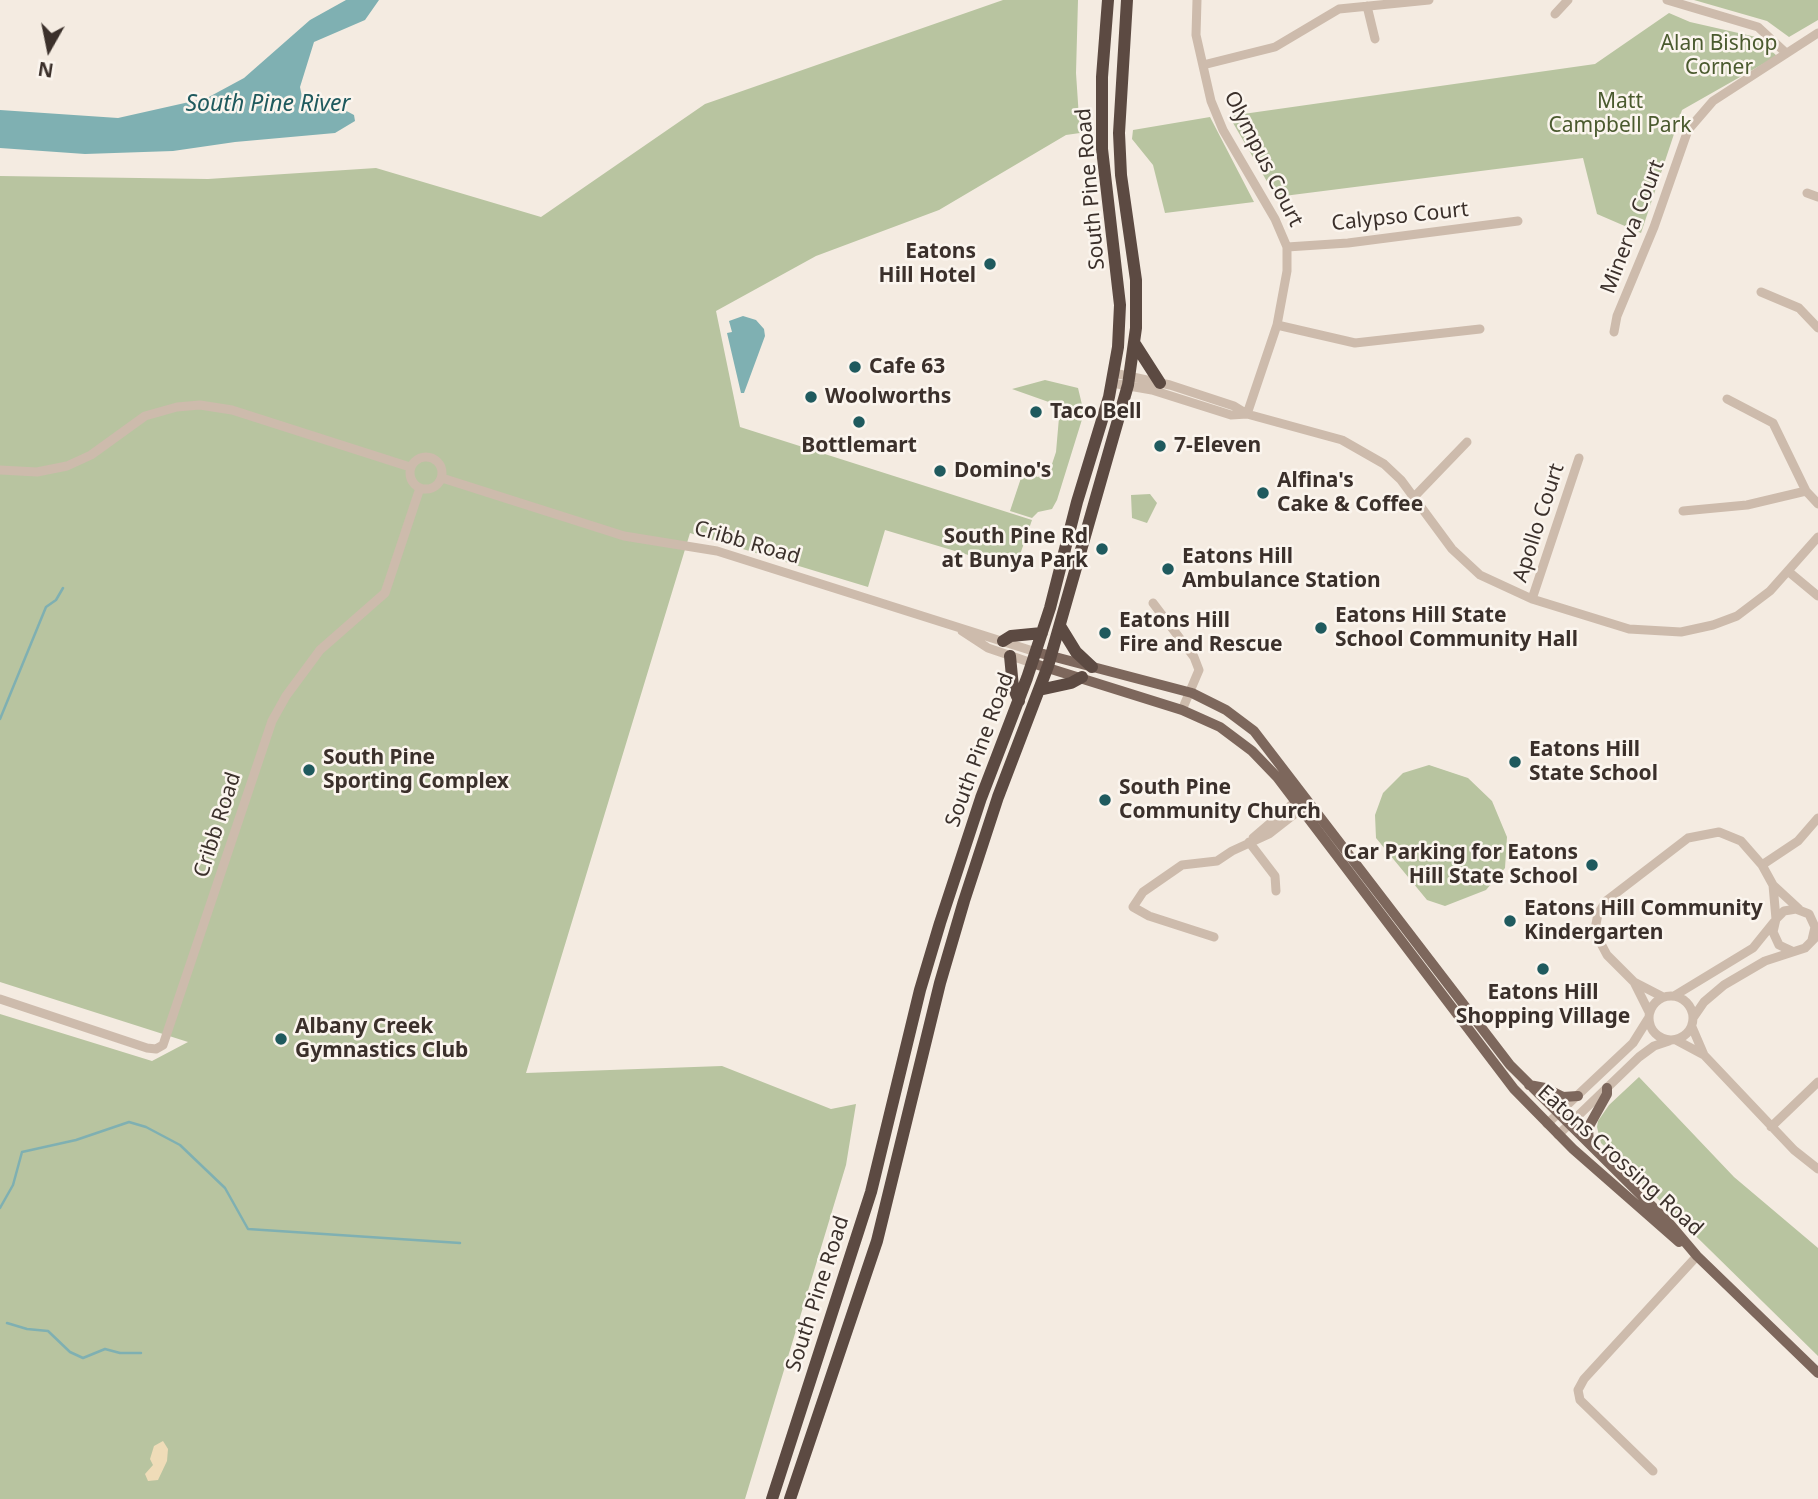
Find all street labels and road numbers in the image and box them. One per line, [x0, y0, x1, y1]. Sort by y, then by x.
street label: Olympus Court [1218, 87, 1308, 231]
street label: South Pine Road [1071, 107, 1111, 271]
street label: Minerva Court [1596, 157, 1670, 297]
street label: Calypso Court [1330, 197, 1470, 237]
street label: Apollo Court [1508, 460, 1570, 586]
street label: Cribb Road [691, 516, 803, 570]
street label: South Pine Road [940, 670, 1020, 830]
street label: Cribb Road [189, 769, 247, 881]
street label: Eatons Crossing Road [1532, 1080, 1708, 1242]
street label: South Pine Road [781, 1213, 855, 1375]

